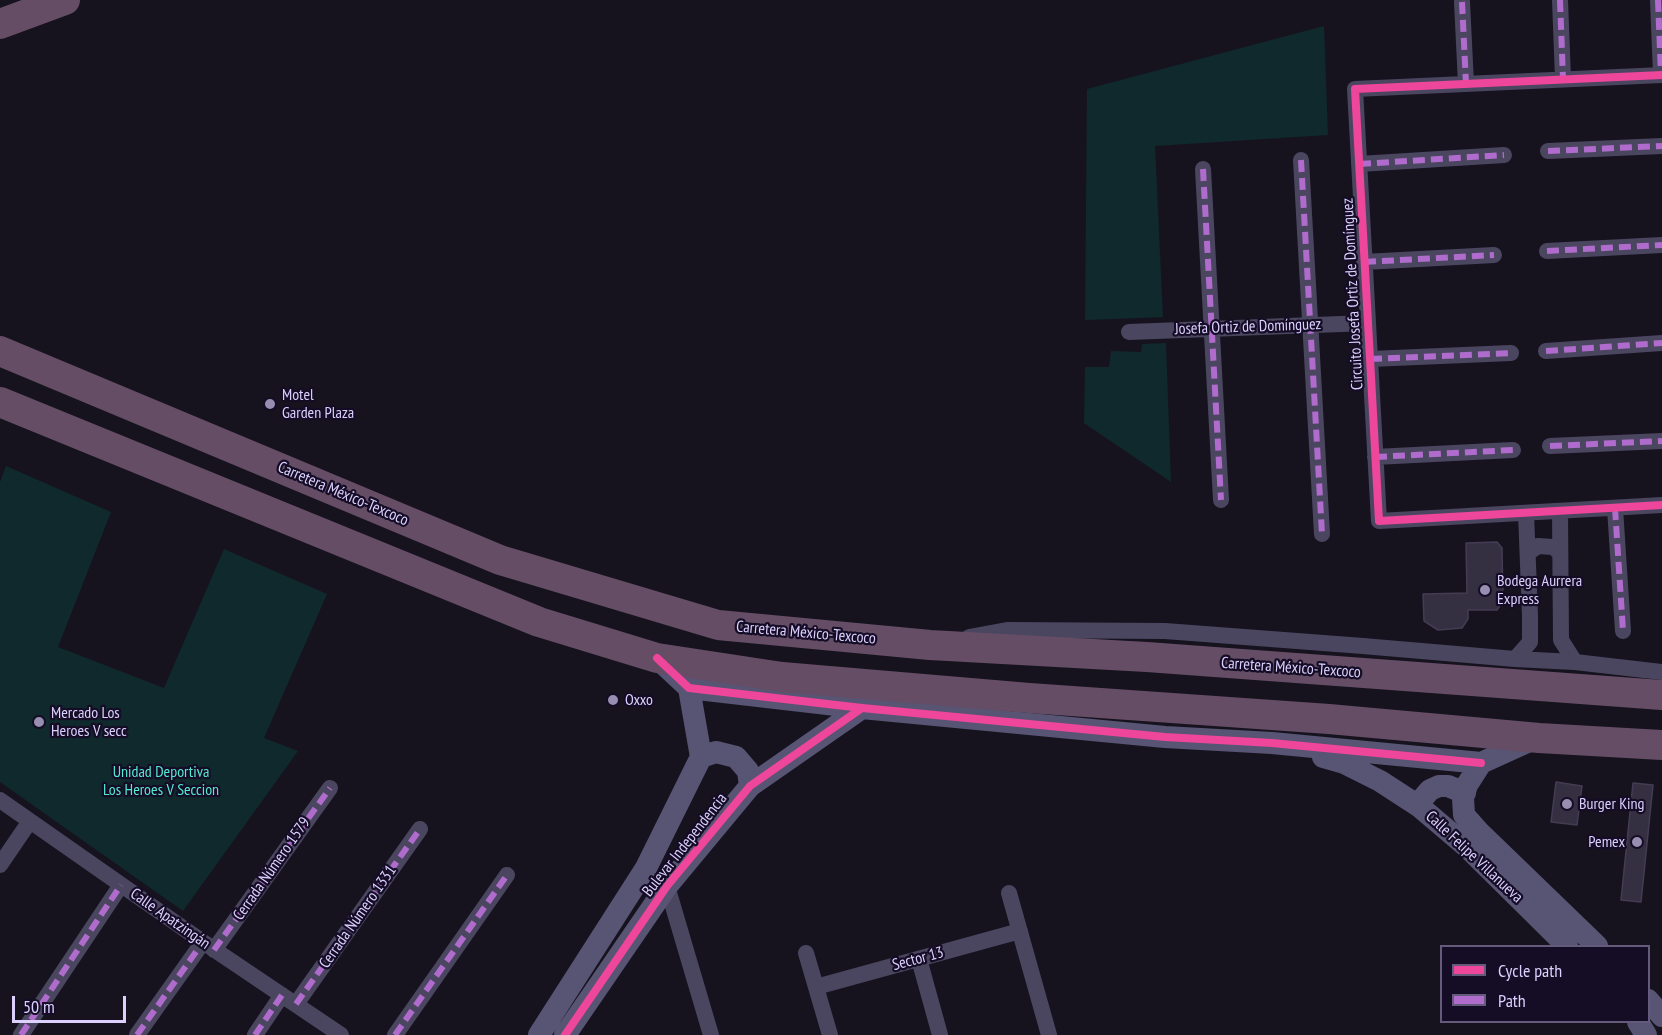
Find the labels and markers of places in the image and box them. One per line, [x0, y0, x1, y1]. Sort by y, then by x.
place label: Motel Garden Plaza [282, 385, 354, 423]
marker: Motel Garden Plaza [263, 397, 277, 411]
place label: Bodega Aurrera Express [1497, 571, 1582, 609]
marker: Bodega Aurrera Express [1478, 583, 1492, 597]
place label: Oxxo [625, 690, 653, 710]
marker: Oxxo [606, 693, 620, 707]
place label: Mercado Los Heroes V secc [51, 703, 127, 741]
marker: Mercado Los Heroes V secc [32, 715, 46, 729]
place label: Burger King [1579, 794, 1644, 814]
marker: Burger King [1560, 797, 1574, 811]
place label: Pemex [1588, 832, 1625, 852]
marker: Pemex [1630, 835, 1644, 849]

